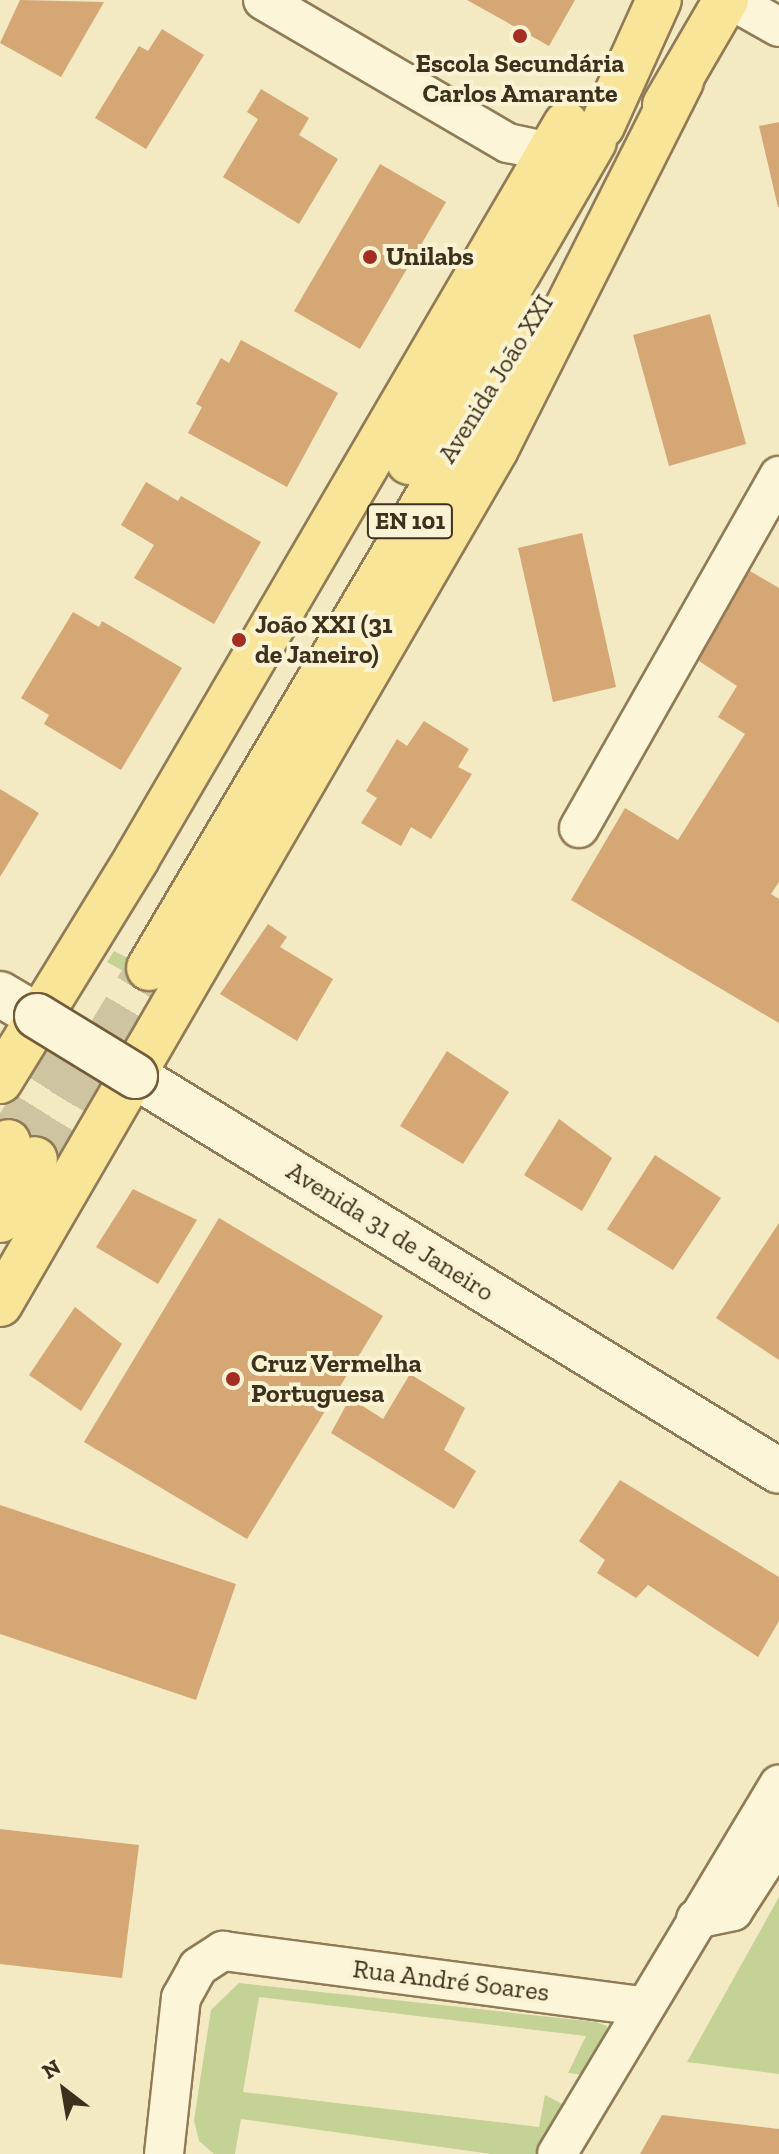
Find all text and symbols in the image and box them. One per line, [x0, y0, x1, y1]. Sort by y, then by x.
marker: Escola Secundária Carlos Amarante [511, 27, 529, 45]
place label: Escola Secundária Carlos Amarante [416, 48, 624, 110]
place label: Unilabs [386, 241, 474, 273]
marker: Unilabs [361, 248, 379, 266]
street label: Avenida João XXI [432, 289, 560, 469]
road number: EN 101 [366, 501, 454, 541]
place label: João XXI (31 de Janeiro) [255, 609, 393, 670]
marker: João XXI (31 de Janeiro) [230, 631, 248, 649]
street label: Avenida 31 de Janeiro [280, 1155, 500, 1309]
place label: Cruz Vermelha Portuguesa [251, 1348, 423, 1410]
marker: Cruz Vermelha Portuguesa [222, 1368, 244, 1390]
street label: Rua André Soares [351, 1953, 551, 2009]
north arrow [24, 2050, 104, 2130]
text: N [37, 2053, 65, 2085]

